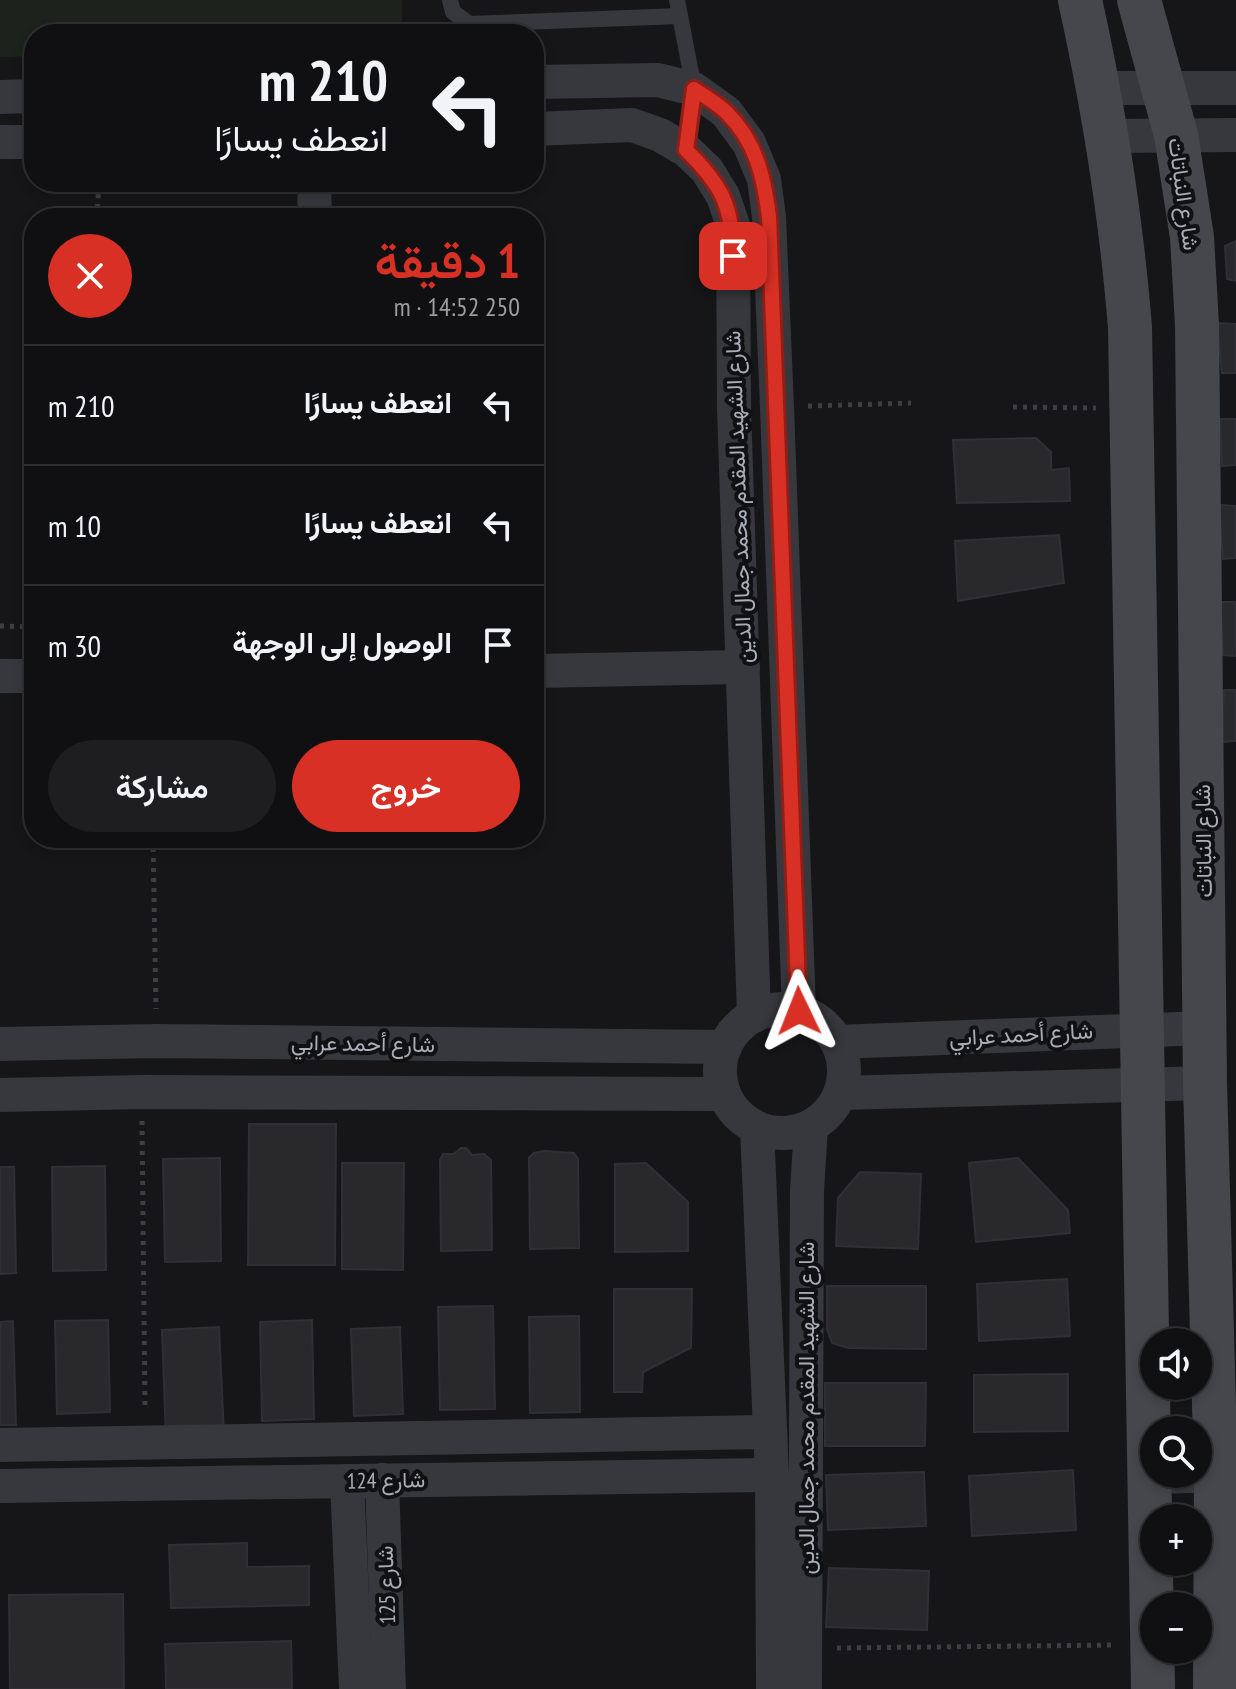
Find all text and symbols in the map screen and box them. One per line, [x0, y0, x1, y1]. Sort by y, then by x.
text: 210 m [259, 44, 388, 116]
icon: left [416, 56, 520, 160]
text: انعطف يسارًا [214, 114, 388, 161]
street label: شارع النباتات [1161, 136, 1206, 252]
pin [699, 222, 767, 290]
text: 1 دقيقة [375, 229, 520, 291]
button: close [48, 234, 132, 318]
icon: arrive [711, 234, 755, 278]
text: 250 m · 14:52 [394, 290, 520, 323]
street label: شارع الشهيد المقدم محمد جمال الدين [718, 330, 759, 664]
text: انعطف يسارًا [304, 382, 452, 421]
icon: left [476, 383, 520, 427]
text: 210 m [48, 386, 114, 425]
text: انعطف يسارًا [304, 502, 452, 541]
icon: left [476, 503, 520, 547]
text: 10 m [48, 506, 101, 545]
text: الوصول إلى الوجهة [232, 622, 452, 661]
icon: arrive [476, 623, 520, 667]
text: 30 m [48, 626, 101, 665]
button: مشاركة [48, 740, 276, 832]
button: خروج [292, 740, 520, 832]
street label: شارع النباتات [1188, 784, 1219, 898]
position arrow [757, 969, 841, 1053]
street label: شارع أحمد عرابي [948, 1016, 1094, 1057]
street label: شارع أحمد عرابي [291, 1028, 435, 1063]
street label: شارع الشهيد المقدم محمد جمال الدين [792, 1242, 821, 1574]
map controls [1140, 1328, 1212, 1664]
button: sound [1140, 1328, 1212, 1400]
button: search [1140, 1416, 1212, 1488]
street label: شارع 124 [346, 1465, 426, 1496]
button: + [1140, 1504, 1212, 1576]
street label: شارع 125 [371, 1545, 402, 1625]
button: − [1140, 1592, 1212, 1664]

